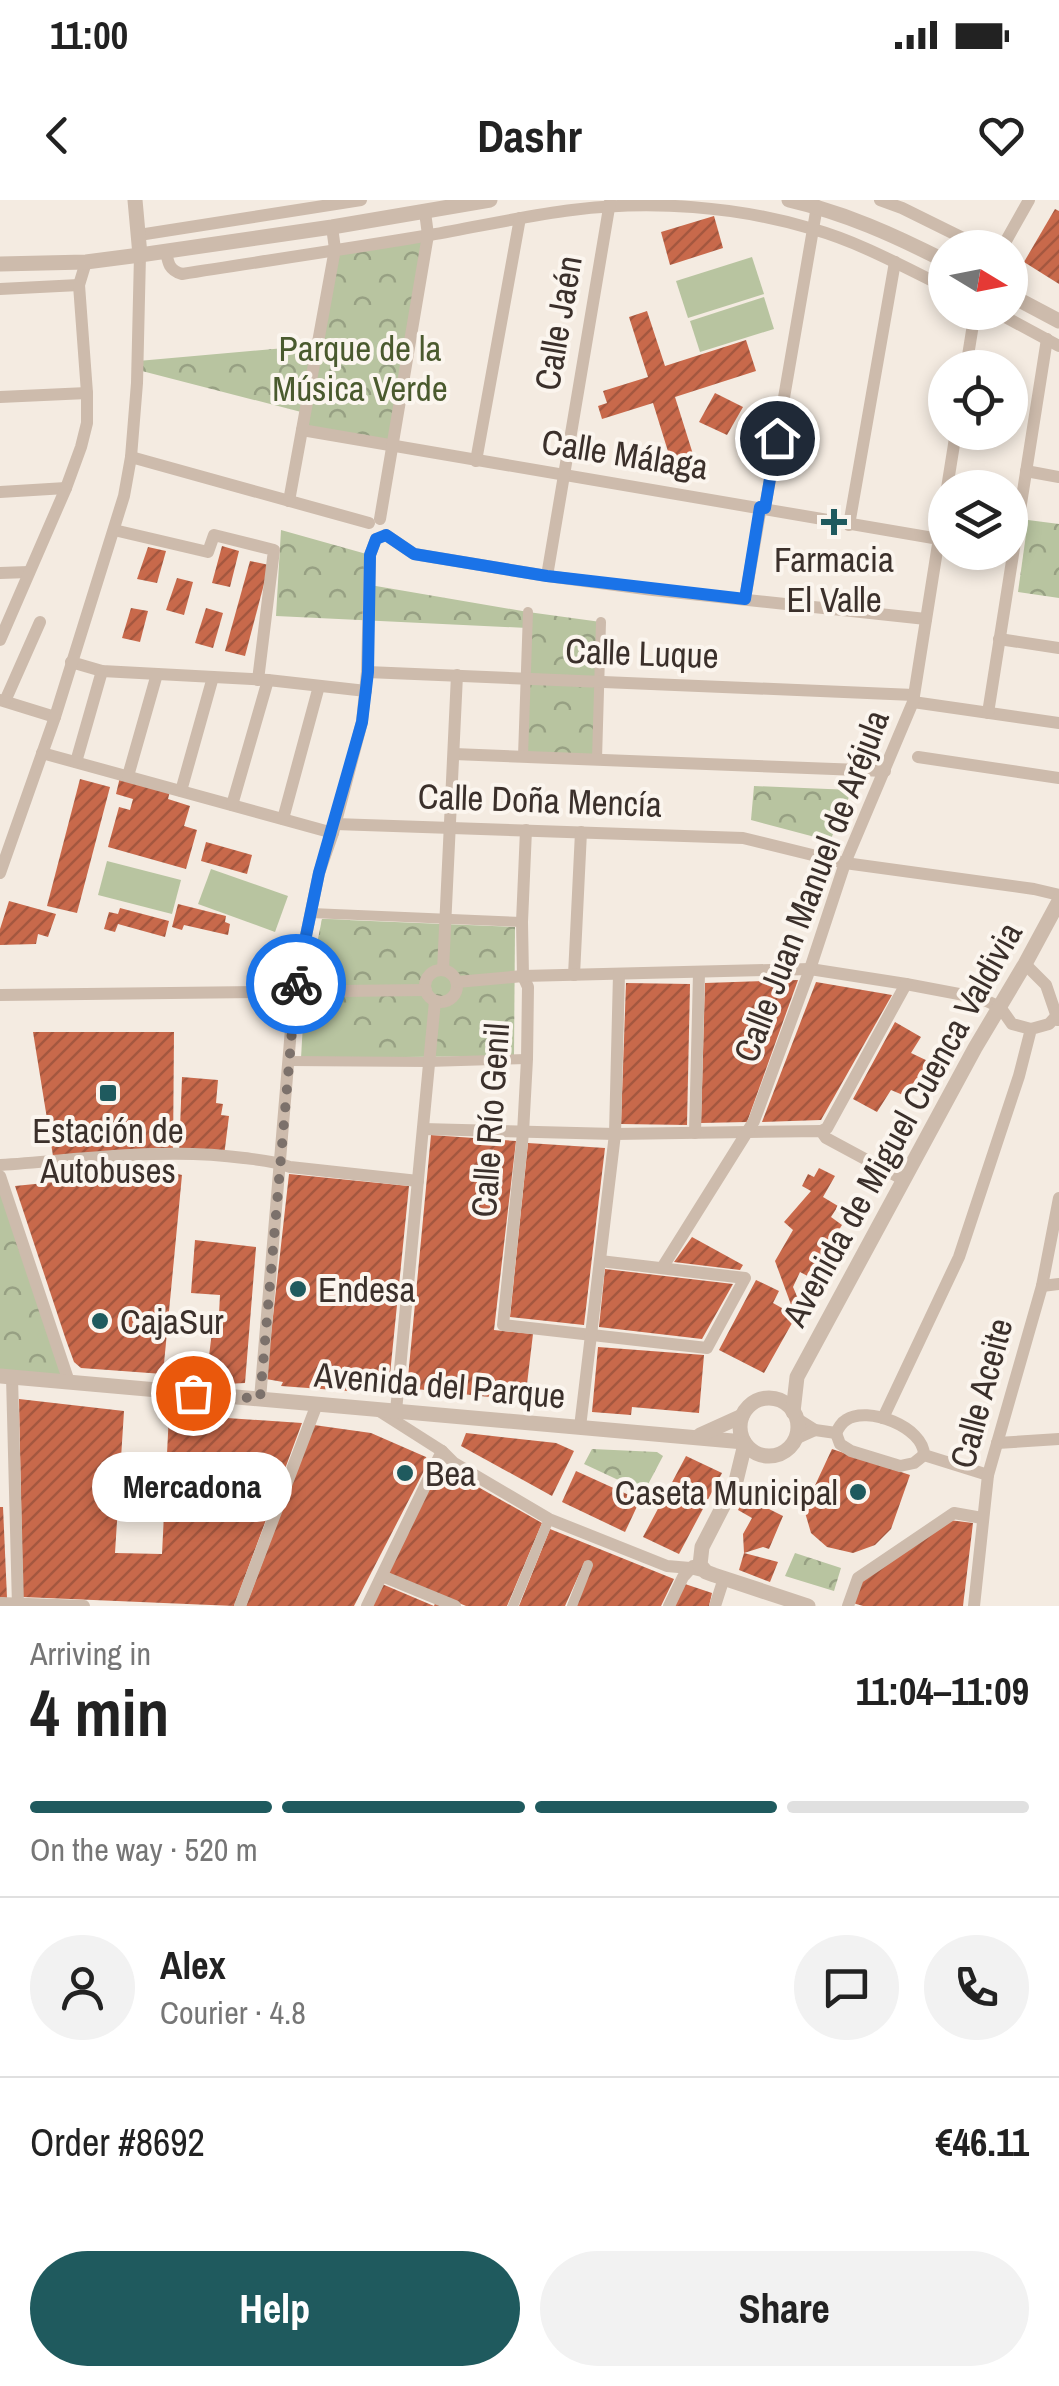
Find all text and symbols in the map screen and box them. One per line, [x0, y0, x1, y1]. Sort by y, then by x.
text: 11:00 [50, 10, 128, 61]
text: Dashr [477, 105, 582, 166]
icon: back [30, 108, 85, 163]
icon: heart [974, 108, 1029, 163]
north arrow [928, 230, 1028, 330]
map controls [928, 230, 1028, 570]
street label: Calle Jaén [523, 252, 593, 394]
park label: Parque de la Música Verde [272, 325, 448, 412]
button: locate [928, 350, 1028, 450]
pin [735, 396, 820, 481]
icon: home [750, 411, 805, 466]
street label: Calle Málaga [539, 418, 711, 490]
button: layers [928, 470, 1028, 570]
marker: Farmacia El Valle [823, 511, 845, 533]
place label: Farmacia El Valle [774, 536, 894, 623]
street label: Calle Luque [565, 627, 719, 679]
street label: Calle Juan Manuel de Aréjula [722, 703, 900, 1069]
street label: Calle Doña Mencía [417, 772, 663, 828]
street label: Avenida de Miguel Cuenca Valdivia [771, 913, 1033, 1335]
courier [246, 934, 346, 1034]
icon: bike [269, 957, 324, 1012]
street label: Calle Río Genil [460, 1021, 520, 1219]
marker: Estación de Autobuses [97, 1082, 119, 1104]
place label: Estación de Autobuses [32, 1107, 184, 1194]
place label: Endesa [318, 1266, 415, 1313]
marker: Endesa [287, 1278, 309, 1300]
place label: CajaSur [120, 1298, 224, 1345]
marker: CajaSur [89, 1310, 111, 1332]
street label: Calle Aceite [938, 1313, 1024, 1473]
pin [151, 1351, 236, 1436]
street label: Avenida del Parque [312, 1351, 567, 1419]
icon: bag [166, 1366, 221, 1421]
place label: Bea [425, 1450, 476, 1497]
callout: Mercadona [93, 1453, 293, 1523]
marker: Bea [394, 1462, 416, 1484]
text: Mercadona [123, 1465, 261, 1508]
place label: Caseta Municipal [615, 1469, 838, 1516]
marker: Caseta Municipal [847, 1481, 869, 1503]
text: Arriving in [30, 1632, 151, 1675]
text: 11:04–11:09 [856, 1666, 1029, 1717]
text: 4 min [30, 1669, 169, 1756]
text: On the way · 520 m [30, 1828, 258, 1871]
button: person [30, 1935, 135, 2040]
button: chat [794, 1935, 899, 2040]
button: phone [924, 1935, 1029, 2040]
text: Alex [160, 1940, 226, 1991]
text: Courier · 4.8 [160, 1991, 306, 2034]
text: Order #8692 [30, 2117, 205, 2168]
text: €46.11 [935, 2117, 1029, 2168]
button: Help [30, 2251, 520, 2366]
button: Share [540, 2251, 1029, 2366]

